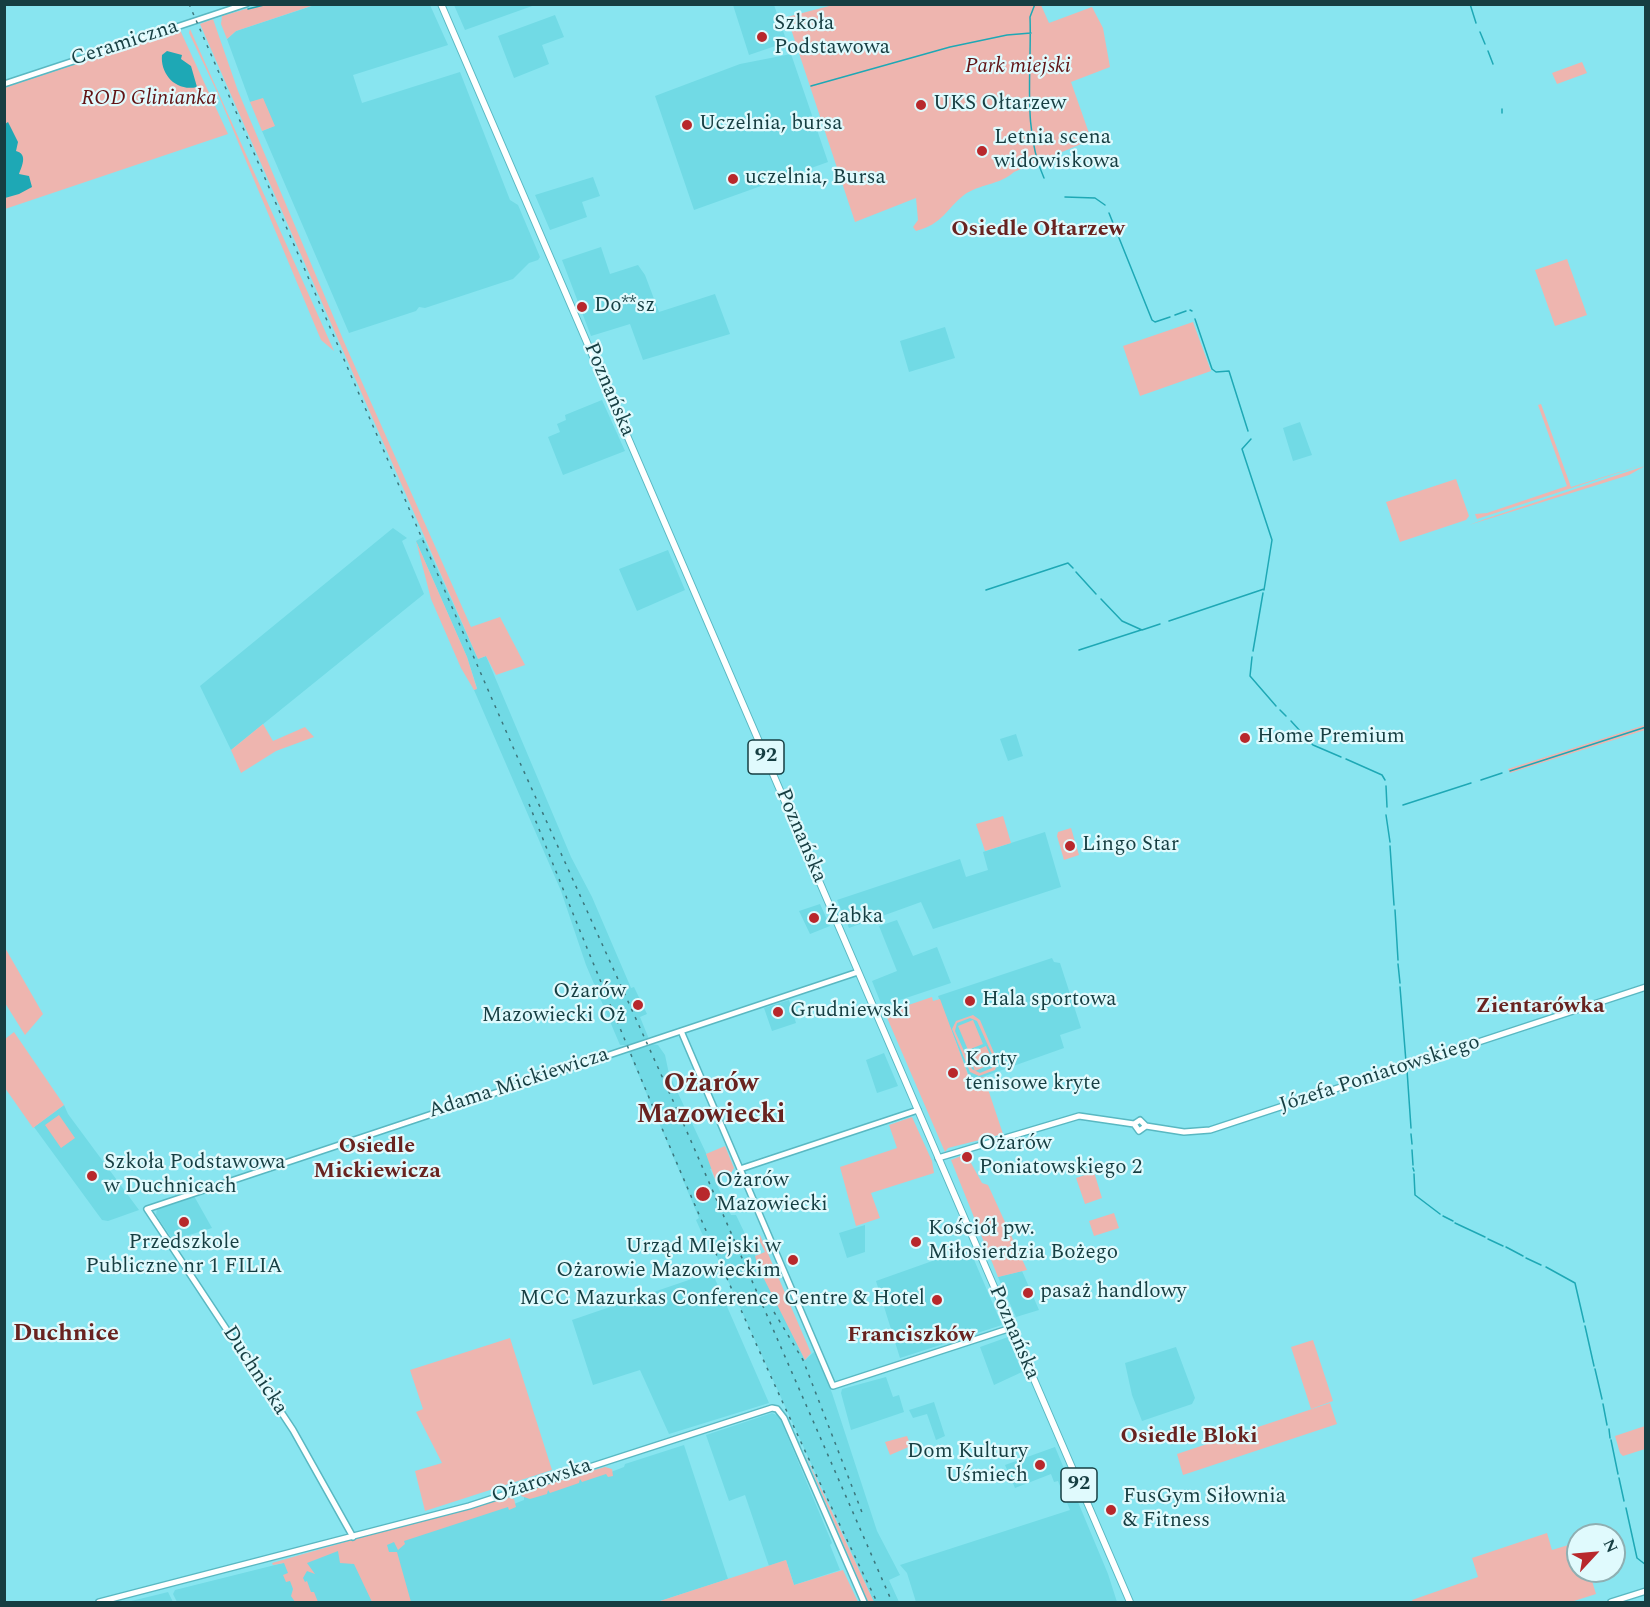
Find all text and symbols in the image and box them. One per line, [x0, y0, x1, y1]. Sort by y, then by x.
place label: Szkoła Podstawowa [774, 12, 890, 62]
street label: Ceramiczna [68, 15, 182, 73]
marker: Szkoła Podstawowa [755, 30, 769, 44]
park label: Park miejski [965, 55, 1071, 81]
park label: ROD Glinianka [81, 87, 217, 113]
place label: UKS Ołtarzew [933, 92, 1066, 118]
marker: UKS Ołtarzew [914, 98, 928, 112]
place label: Uczelnia, bursa [699, 112, 843, 138]
marker: Uczelnia, bursa [680, 118, 694, 132]
place label: Letnia scena widowiskowa [994, 126, 1120, 176]
marker: Letnia scena widowiskowa [975, 144, 989, 158]
place label: uczelnia, Bursa [745, 166, 886, 192]
marker: uczelnia, Bursa [726, 172, 740, 186]
district label: Osiedle Ołtarzew [951, 218, 1125, 244]
place label: Do**sz [594, 294, 655, 320]
marker: Do**sz [575, 300, 589, 314]
street label: Poznańska [577, 339, 639, 441]
place label: Home Premium [1257, 725, 1405, 751]
marker: Home Premium [1238, 731, 1252, 745]
road number: 92 [748, 740, 784, 774]
street label: Poznańska [769, 785, 831, 887]
place label: Lingo Star [1082, 833, 1179, 859]
marker: Lingo Star [1063, 839, 1077, 853]
place label: Żabka [826, 905, 883, 931]
marker: Żabka [807, 911, 821, 925]
place label: Ożarów Mazowiecki Oż [482, 980, 626, 1030]
place label: Hala sportowa [982, 988, 1116, 1014]
marker: Hala sportowa [963, 994, 977, 1008]
district label: Zientarówka [1476, 995, 1604, 1021]
marker: Ożarów Mazowiecki Oż [631, 998, 645, 1012]
place label: Grudniewski [790, 999, 910, 1025]
marker: Grudniewski [771, 1005, 785, 1019]
street label: Józefa Poniatowskiego [1277, 1031, 1483, 1119]
street label: Adama Mickiewicza [425, 1043, 613, 1125]
place label: Korty tenisowe kryte [965, 1048, 1101, 1098]
marker: Korty tenisowe kryte [946, 1066, 960, 1080]
district label: Ożarów Mazowiecki [636, 1070, 786, 1133]
place label: Ożarów Poniatowskiego 2 [979, 1132, 1142, 1182]
district label: Osiedle Mickiewicza [313, 1135, 441, 1186]
marker: Ożarów Poniatowskiego 2 [960, 1150, 974, 1164]
place label: Szkoła Podstawowa w Duchnicach [104, 1151, 286, 1201]
marker: Szkoła Podstawowa w Duchnicach [85, 1169, 99, 1183]
place label: Ożarów Mazowiecki [716, 1169, 828, 1219]
marker: Ożarów Mazowiecki [694, 1185, 712, 1203]
marker: Przedszkole Publiczne nr 1 FILIA [177, 1215, 191, 1229]
place label: Kościół pw. Miłosierdzia Bożego [928, 1217, 1118, 1267]
place label: Przedszkole Publiczne nr 1 FILIA [85, 1231, 283, 1281]
place label: Urząd MIejski w Ożarowie Mazowieckim [556, 1235, 781, 1285]
marker: Kościół pw. Miłosierdzia Bożego [909, 1235, 923, 1249]
marker: Urząd MIejski w Ożarowie Mazowieckim [786, 1253, 800, 1267]
place label: pasaż handlowy [1040, 1280, 1187, 1306]
street label: Poznańska [982, 1282, 1044, 1384]
marker: pasaż handlowy [1021, 1286, 1035, 1300]
place label: MCC Mazurkas Conference Centre & Hotel [520, 1287, 925, 1313]
marker: MCC Mazurkas Conference Centre & Hotel [930, 1293, 944, 1307]
district label: Duchnice [13, 1321, 119, 1349]
street label: Duchnicka [216, 1322, 292, 1420]
district label: Franciszków [847, 1324, 975, 1350]
district label: Osiedle Bloki [1121, 1425, 1257, 1451]
place label: Dom Kultury Uśmiech [907, 1440, 1028, 1490]
street label: Ożarowska [489, 1454, 595, 1510]
marker: Dom Kultury Uśmiech [1033, 1458, 1047, 1472]
road number: 92 [1061, 1468, 1097, 1502]
place label: FusGym Siłownia & Fitness [1123, 1485, 1286, 1535]
marker: FusGym Siłownia & Fitness [1104, 1503, 1118, 1517]
north arrow [1566, 1523, 1626, 1583]
text: N [1597, 1535, 1624, 1557]

